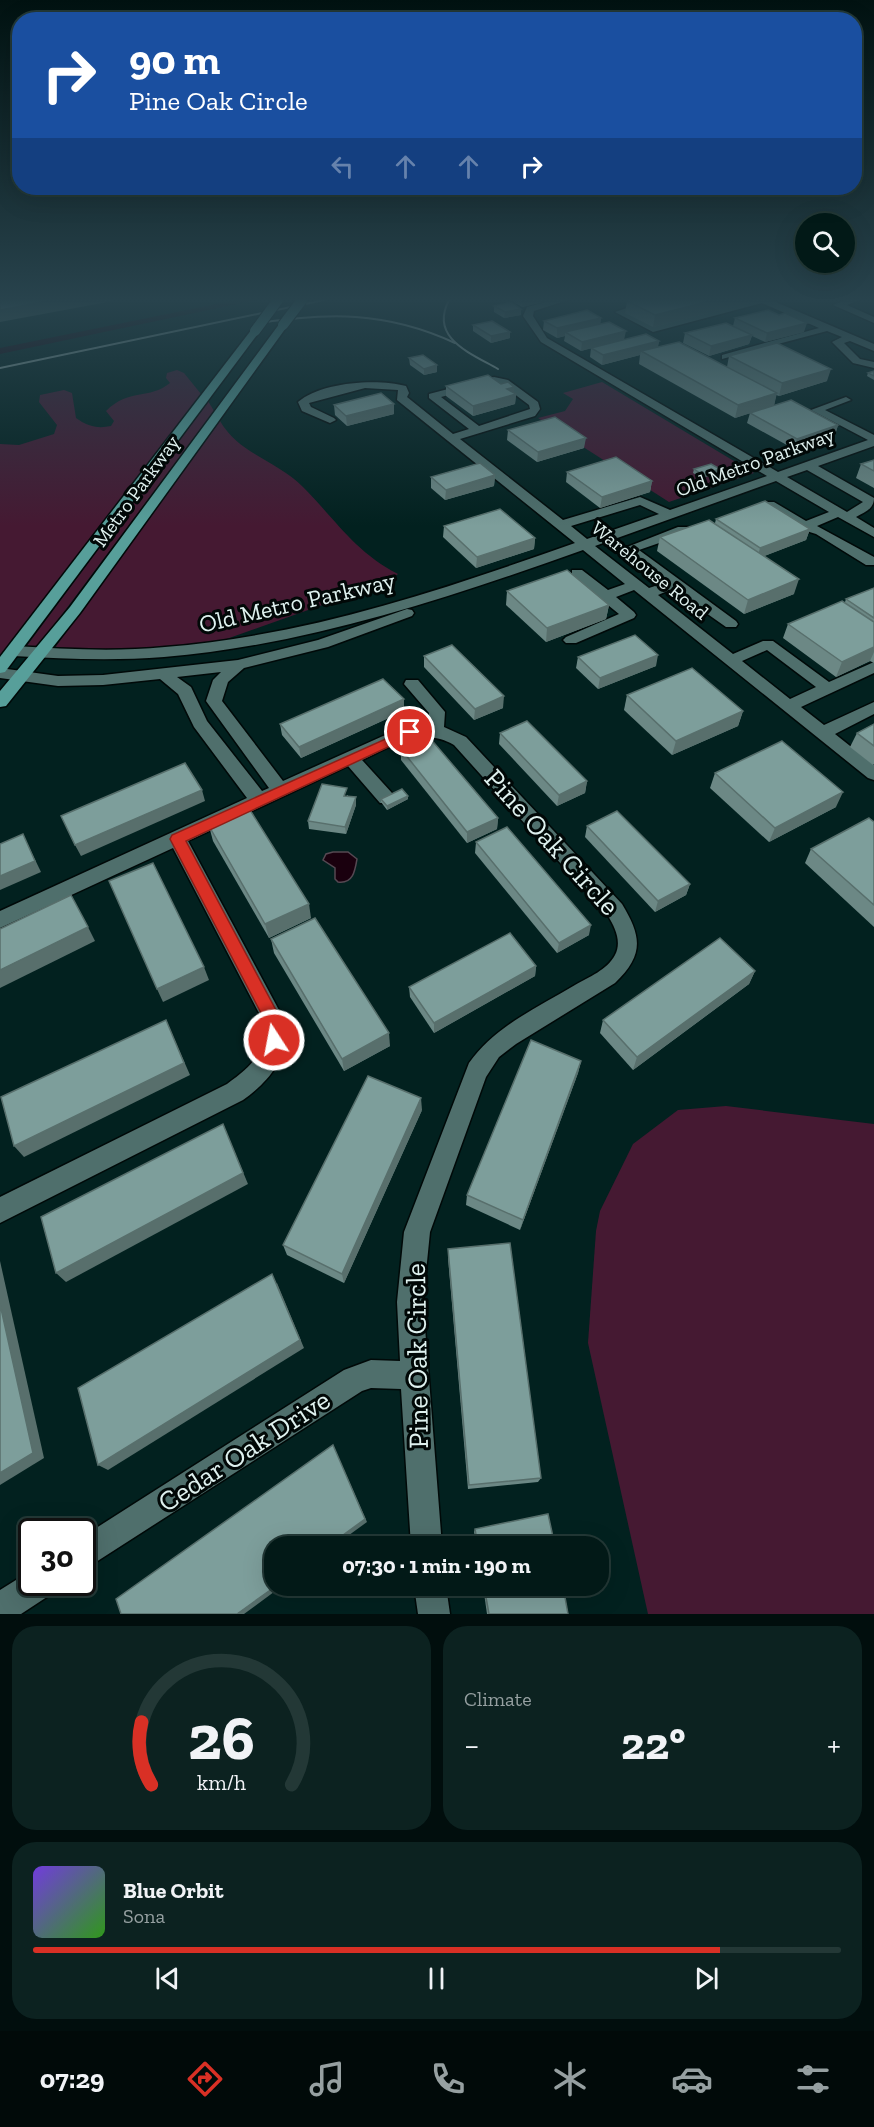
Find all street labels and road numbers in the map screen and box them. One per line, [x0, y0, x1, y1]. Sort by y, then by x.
street label: Old Metro Parkway [672, 422, 838, 502]
street label: Metro Parkway [88, 430, 185, 551]
street label: Warehouse Road [587, 515, 713, 625]
street label: Old Metro Parkway [196, 565, 399, 639]
street label: Pine Oak Circle [478, 762, 626, 922]
street label: Pine Oak Circle [399, 1263, 435, 1449]
street label: Cedar Oak Drive [152, 1383, 336, 1519]

